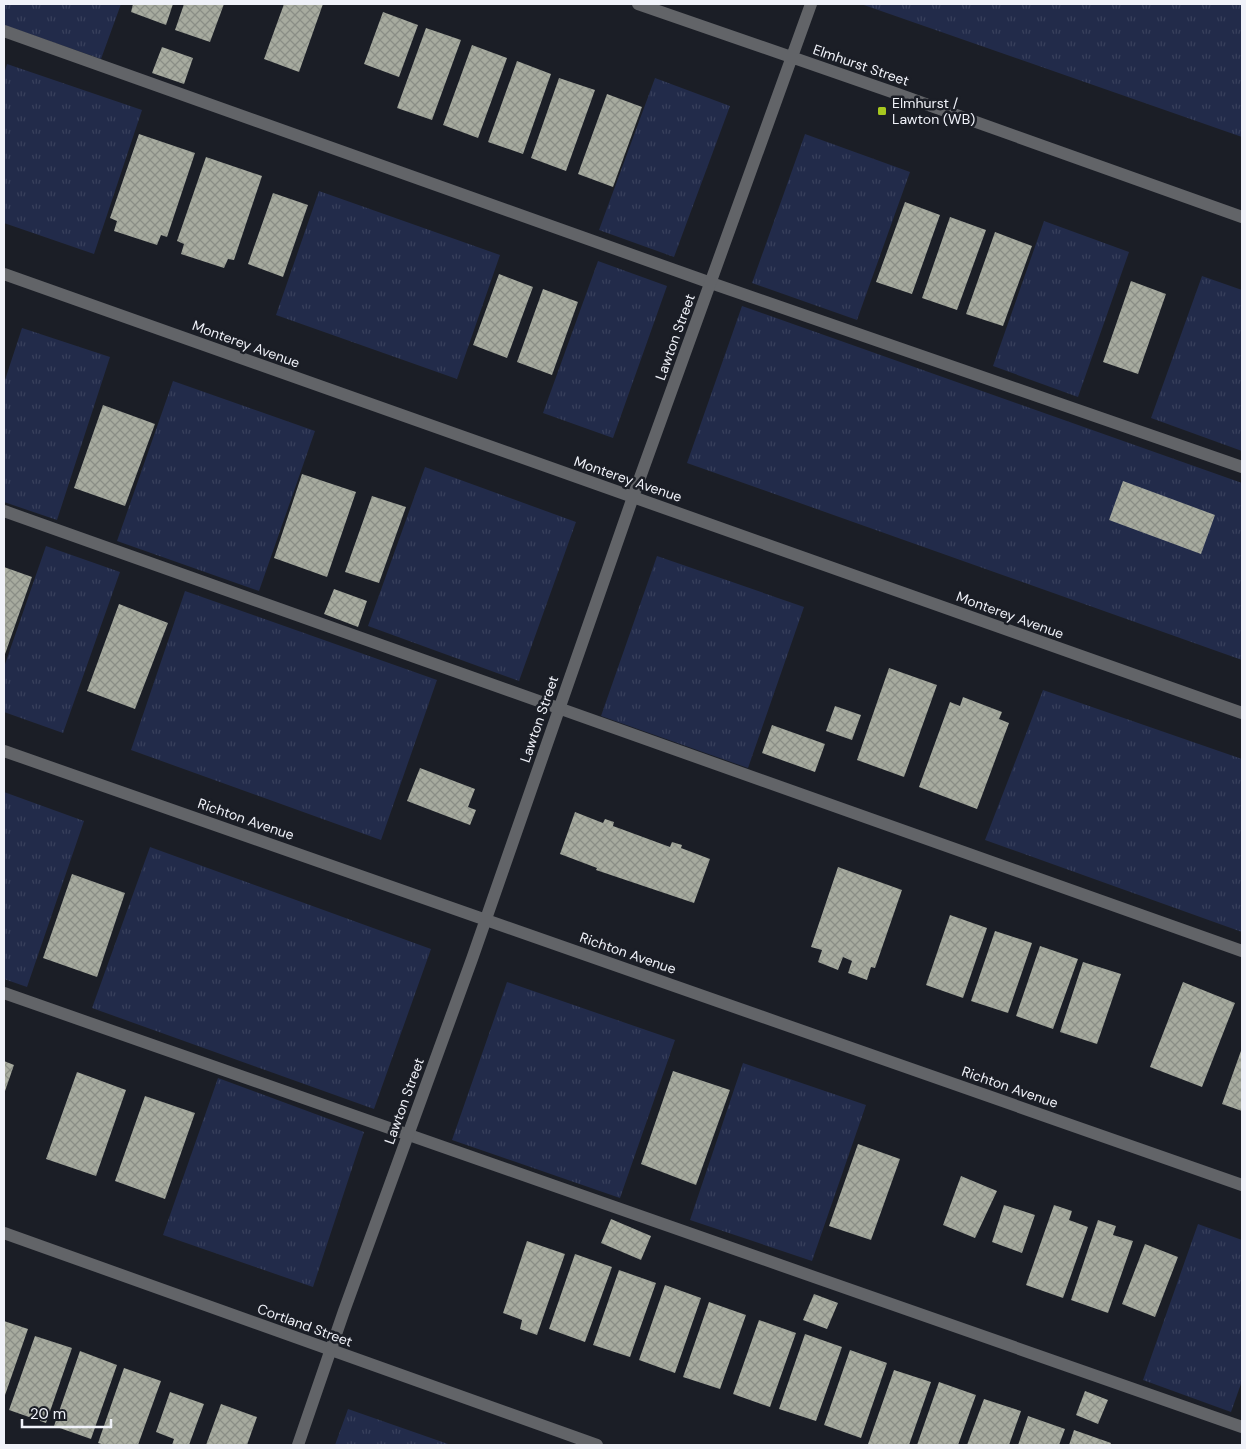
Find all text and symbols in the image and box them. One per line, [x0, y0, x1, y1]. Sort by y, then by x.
street label: Elmhurst Street [811, 40, 911, 90]
place label: Elmhurst / Lawton (WB) [892, 94, 975, 128]
marker: Elmhurst / Lawton (WB) [876, 105, 888, 117]
street label: Lawton Street [651, 291, 699, 383]
street label: Monterey Avenue [190, 316, 302, 372]
street label: Monterey Avenue [572, 452, 684, 506]
street label: Monterey Avenue [954, 587, 1066, 643]
street label: Lawton Street [516, 673, 562, 765]
street label: Richton Avenue [195, 794, 297, 844]
street label: Richton Avenue [577, 928, 679, 978]
street label: Lawton Street [380, 1055, 428, 1147]
street label: Richton Avenue [959, 1062, 1061, 1112]
street label: Cortland Street [255, 1299, 355, 1351]
scale bar [22, 1396, 111, 1428]
text: 20 m [30, 1404, 66, 1424]

